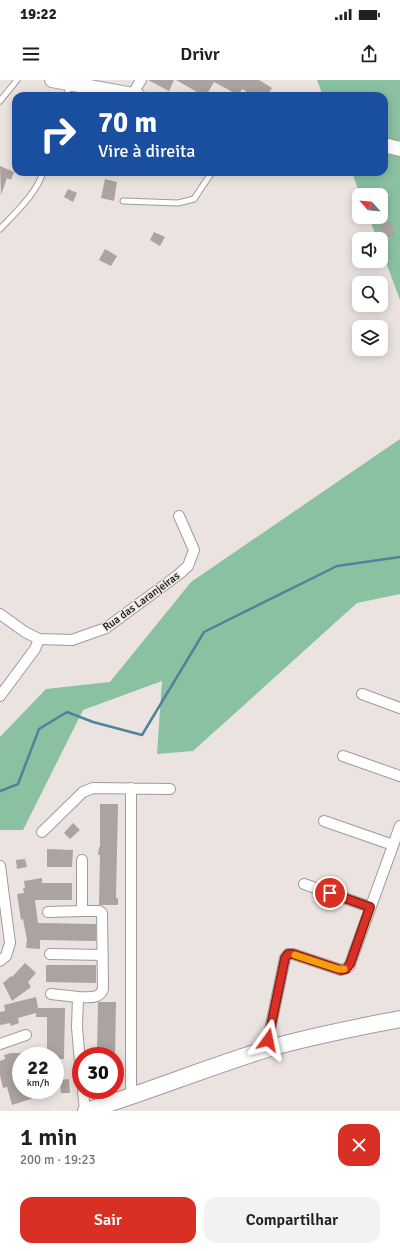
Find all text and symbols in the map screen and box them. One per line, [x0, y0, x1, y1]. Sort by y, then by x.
text: 19:22 [20, 5, 57, 23]
icon: menu [20, 43, 42, 65]
text: Drivr [180, 43, 220, 65]
icon: share [358, 43, 380, 65]
text: 70 m [98, 106, 157, 140]
icon: right [32, 108, 84, 160]
text: Vire à direita [98, 140, 195, 162]
north arrow [352, 188, 388, 224]
map controls [352, 188, 388, 356]
button: sound [352, 232, 388, 268]
button: search [352, 276, 388, 312]
button: layers [352, 320, 388, 356]
street label: Rua das Laranjeiras [100, 569, 182, 634]
pin [313, 876, 347, 910]
icon: arrive [319, 882, 341, 904]
position arrow [247, 1019, 289, 1061]
speed limit sign: 30 [72, 1047, 124, 1099]
text: 22 [27, 1055, 49, 1080]
text: km/h [27, 1077, 49, 1089]
text: 1 min [20, 1122, 77, 1152]
button: close [338, 1124, 380, 1166]
text: 200 m · 19:23 [20, 1152, 96, 1168]
button: Sair [20, 1197, 196, 1243]
button: Compartilhar [204, 1197, 380, 1243]

